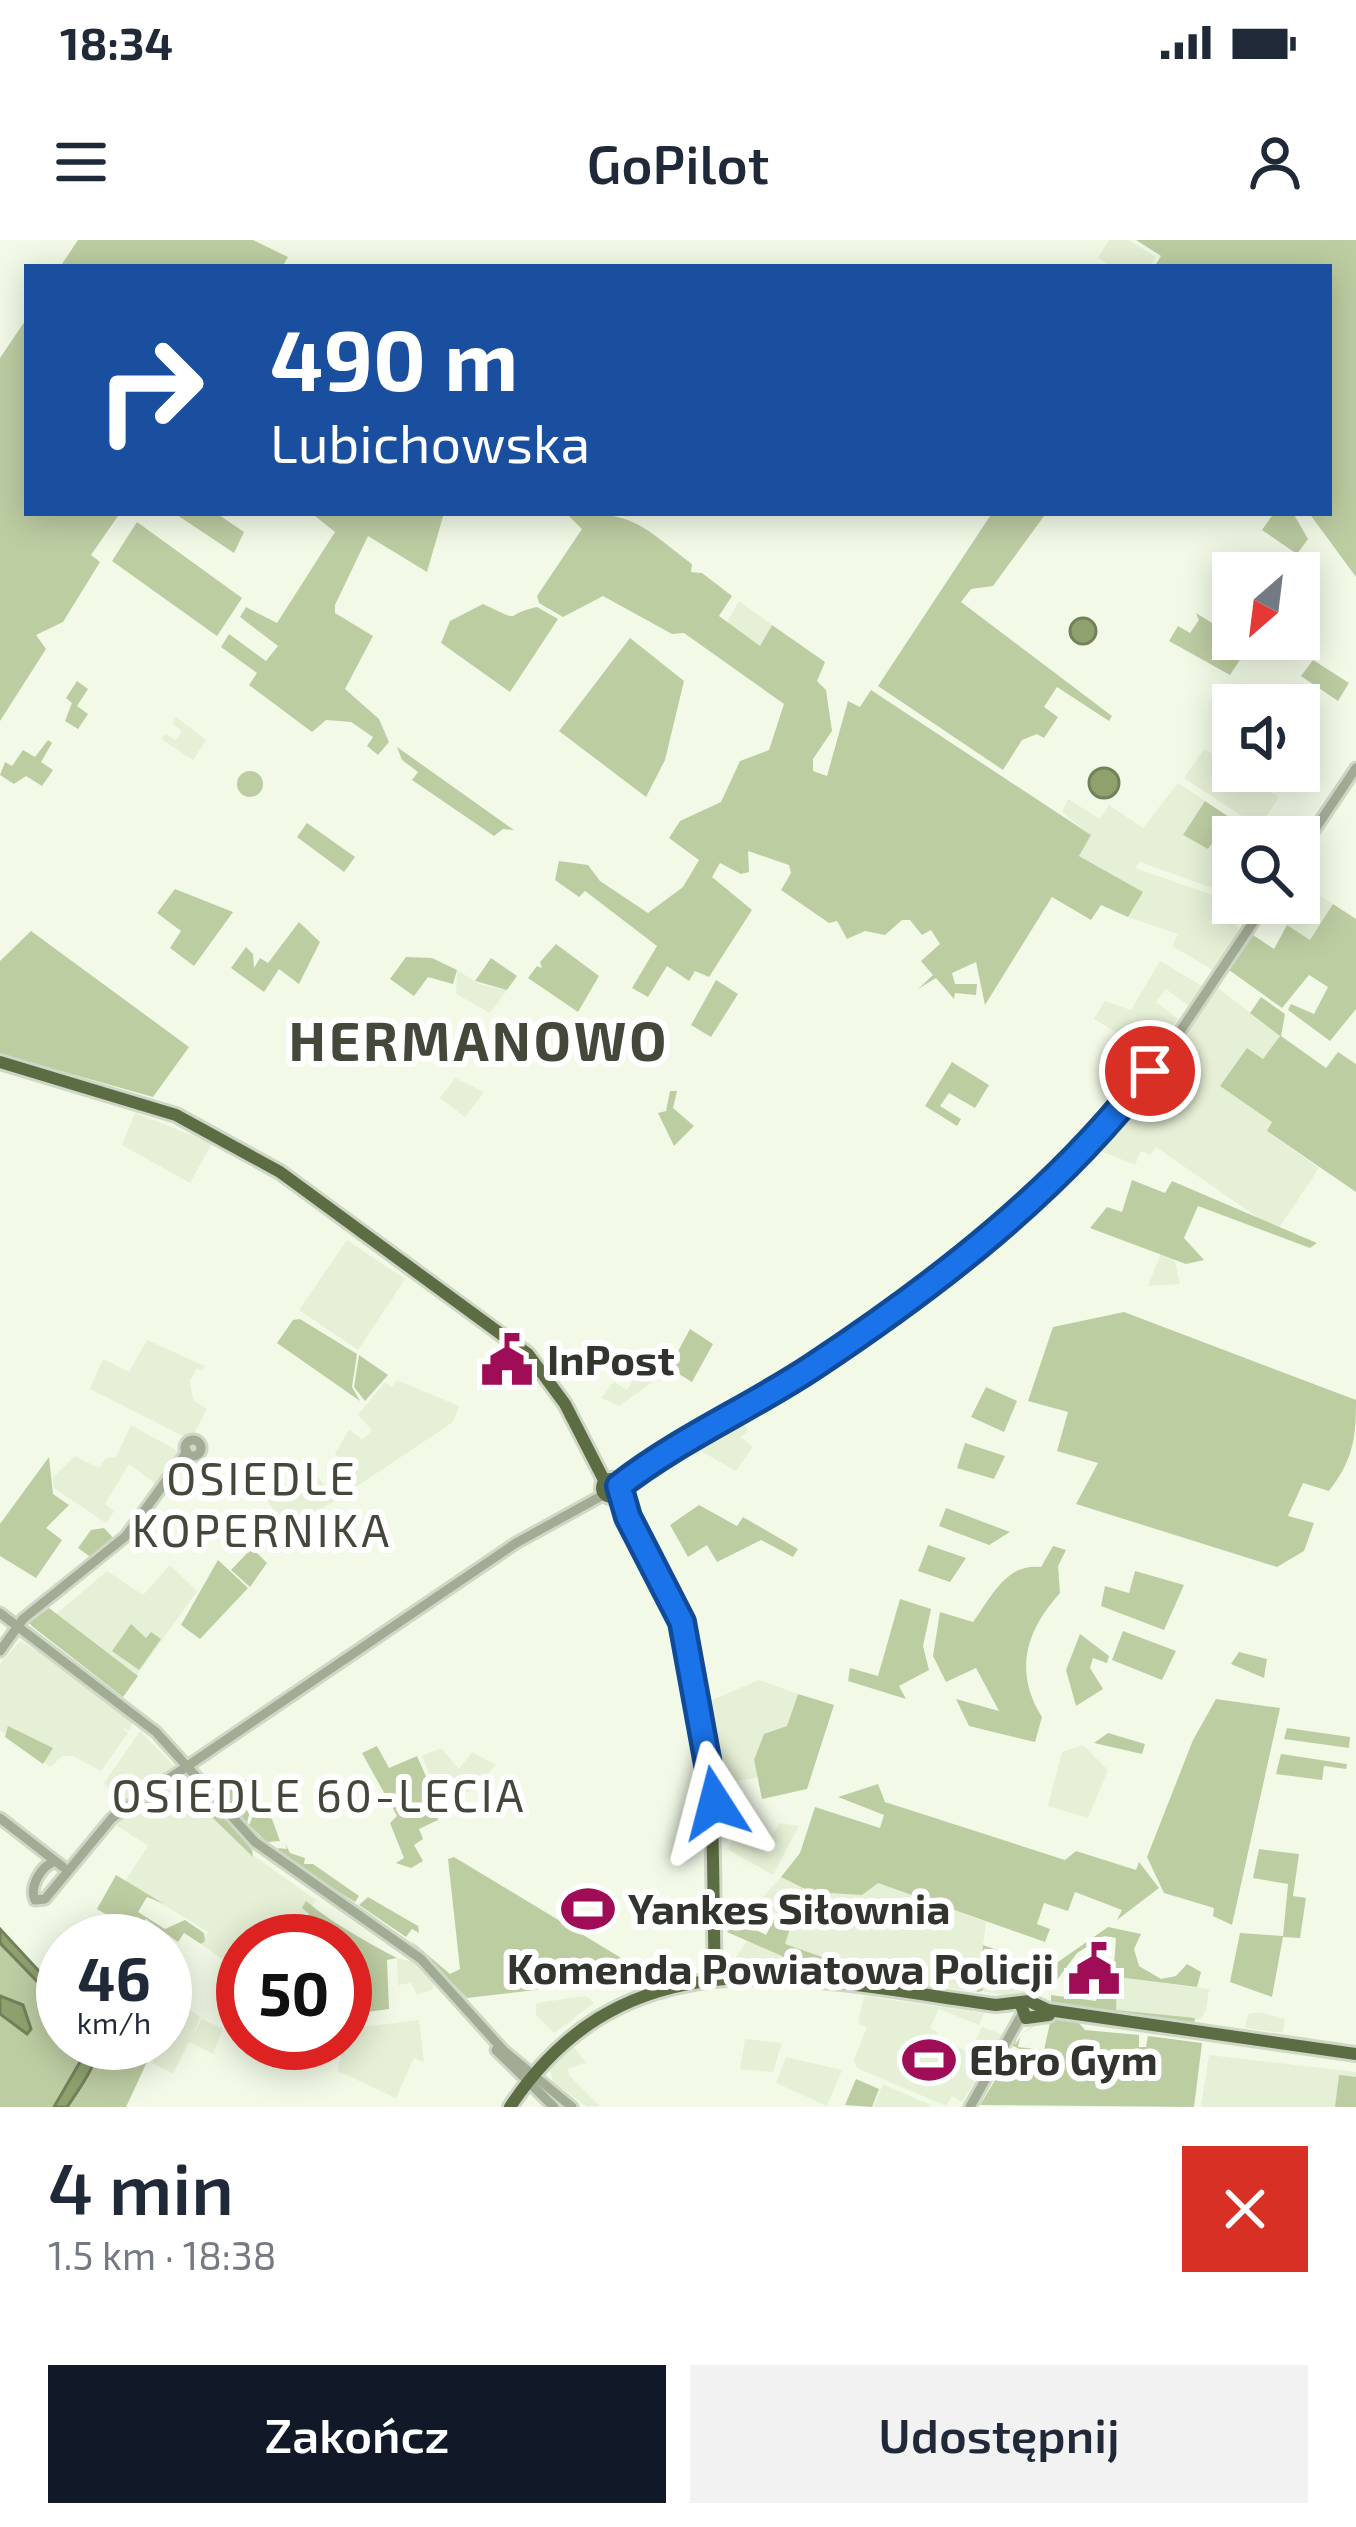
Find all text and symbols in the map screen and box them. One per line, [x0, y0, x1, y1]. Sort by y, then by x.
text: 18:34 [60, 15, 173, 69]
icon: menu [48, 129, 114, 195]
icon: person [1242, 129, 1308, 195]
text: GoPilot [587, 130, 769, 195]
text: 490 m [270, 307, 518, 408]
icon: right [72, 312, 228, 468]
text: Lubichowska [270, 409, 590, 474]
north arrow [1212, 552, 1320, 660]
map controls [1212, 552, 1320, 924]
button: sound [1212, 684, 1320, 792]
button: search [1212, 816, 1320, 924]
district label: HERMANOWO [289, 1007, 669, 1072]
pin [1099, 1020, 1201, 1122]
icon: arrive [1117, 1038, 1183, 1104]
public building icon: InPost [478, 1331, 536, 1389]
place label: InPost [547, 1333, 675, 1383]
district label: OSIEDLE KOPERNIKA [132, 1450, 392, 1556]
position arrow [652, 1740, 778, 1866]
district label: OSIEDLE 60-LECIA [111, 1767, 527, 1821]
sports icon: Yankes Siłownia [559, 1880, 617, 1938]
place label: Yankes Siłownia [628, 1882, 950, 1932]
speed limit sign: 50 [216, 1914, 372, 2070]
public building icon: Komenda Powiatowa Policji [1065, 1940, 1123, 1998]
text: 46 [77, 1941, 151, 2013]
place label: Komenda Powiatowa Policji [507, 1942, 1054, 1993]
text: km/h [77, 2004, 151, 2040]
sports icon: Ebro Gym [900, 2031, 958, 2089]
place label: Ebro Gym [969, 2033, 1158, 2084]
text: 4 min [48, 2143, 234, 2229]
button: close [1182, 2146, 1308, 2272]
text: 1.5 km · 18:38 [48, 2231, 276, 2278]
button: Zakończ [48, 2365, 666, 2503]
button: Udostępnij [690, 2365, 1308, 2503]

